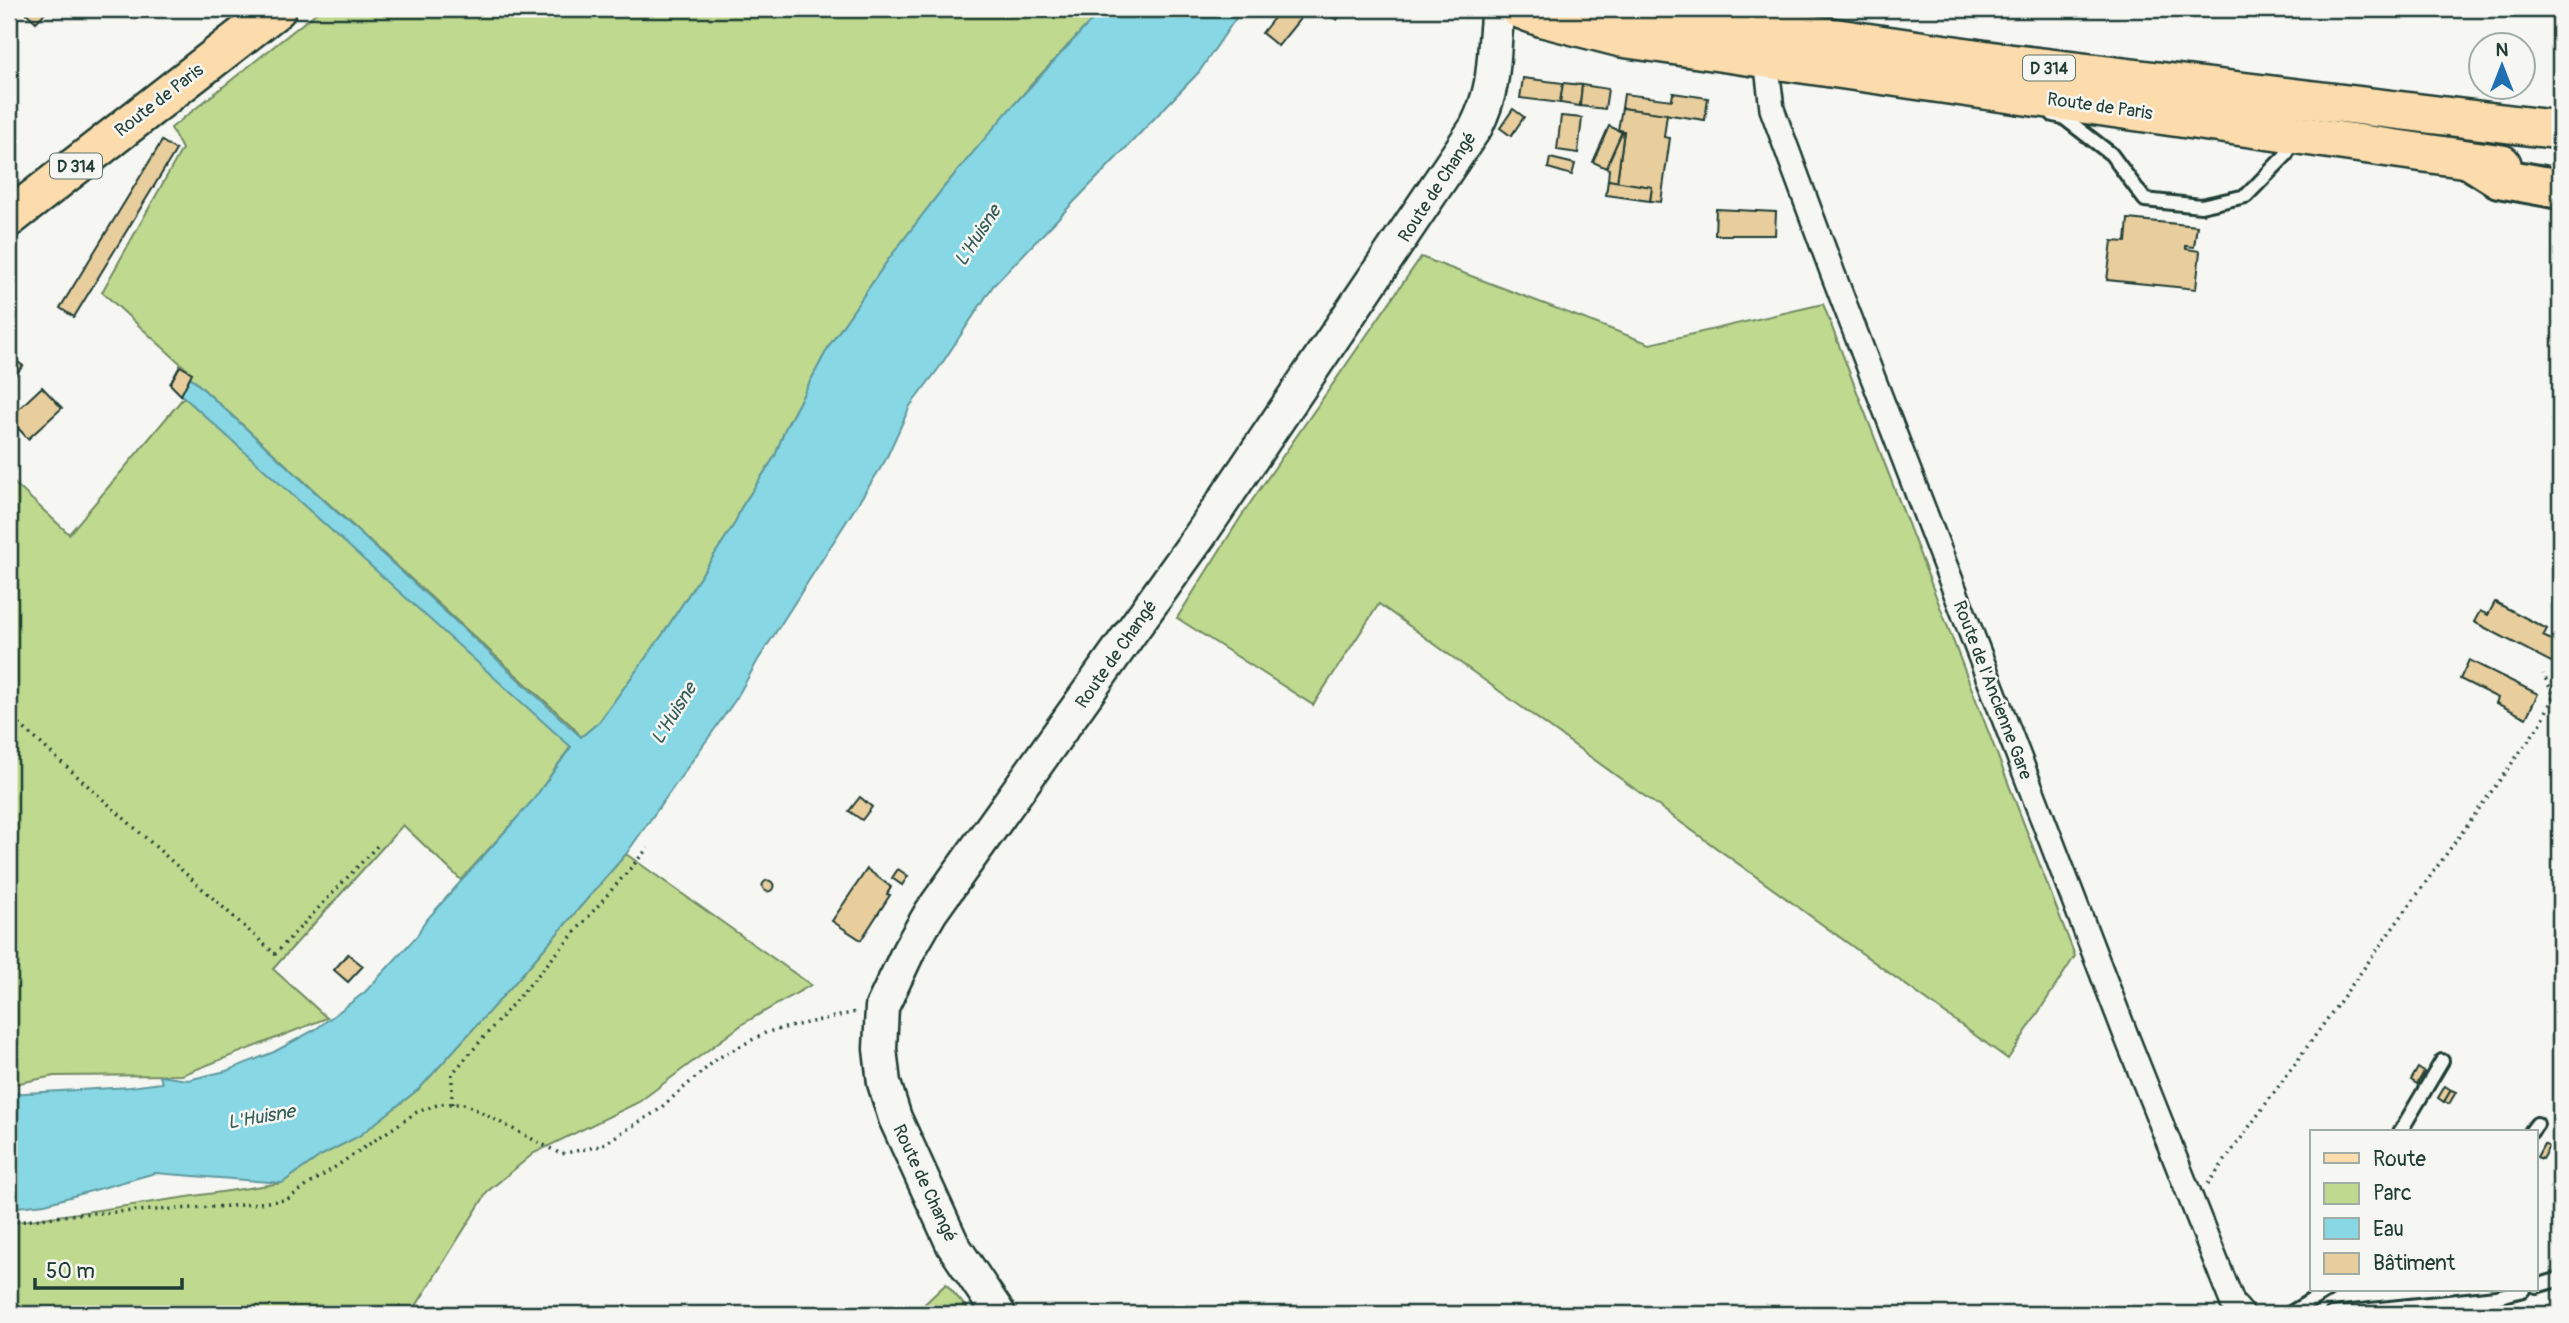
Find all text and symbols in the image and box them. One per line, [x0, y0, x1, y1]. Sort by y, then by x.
north arrow [2468, 32, 2538, 102]
text: N [2496, 38, 2509, 62]
road number: D 314 [2023, 55, 2075, 80]
street label: Route de Paris [110, 59, 208, 142]
street label: Route de Paris [2046, 88, 2154, 125]
street label: Route de Changé [1393, 128, 1482, 247]
road number: D 314 [50, 154, 102, 178]
water label: L'Huisne [949, 199, 1007, 271]
street label: Route de Changé [1071, 596, 1162, 713]
street label: Route de l'Ancienne Gare [1948, 597, 2037, 783]
water label: L'Huisne [646, 677, 703, 749]
water label: L'Huisne [226, 1099, 298, 1135]
street label: Route de Changé [887, 1121, 962, 1246]
legend [2310, 1130, 2538, 1292]
text: Route [2373, 1146, 2426, 1173]
text: Parc [2373, 1180, 2412, 1207]
text: Eau [2373, 1216, 2404, 1243]
scale bar [35, 1246, 182, 1290]
text: Bâtiment [2373, 1250, 2456, 1277]
text: 50 m [46, 1258, 95, 1285]

